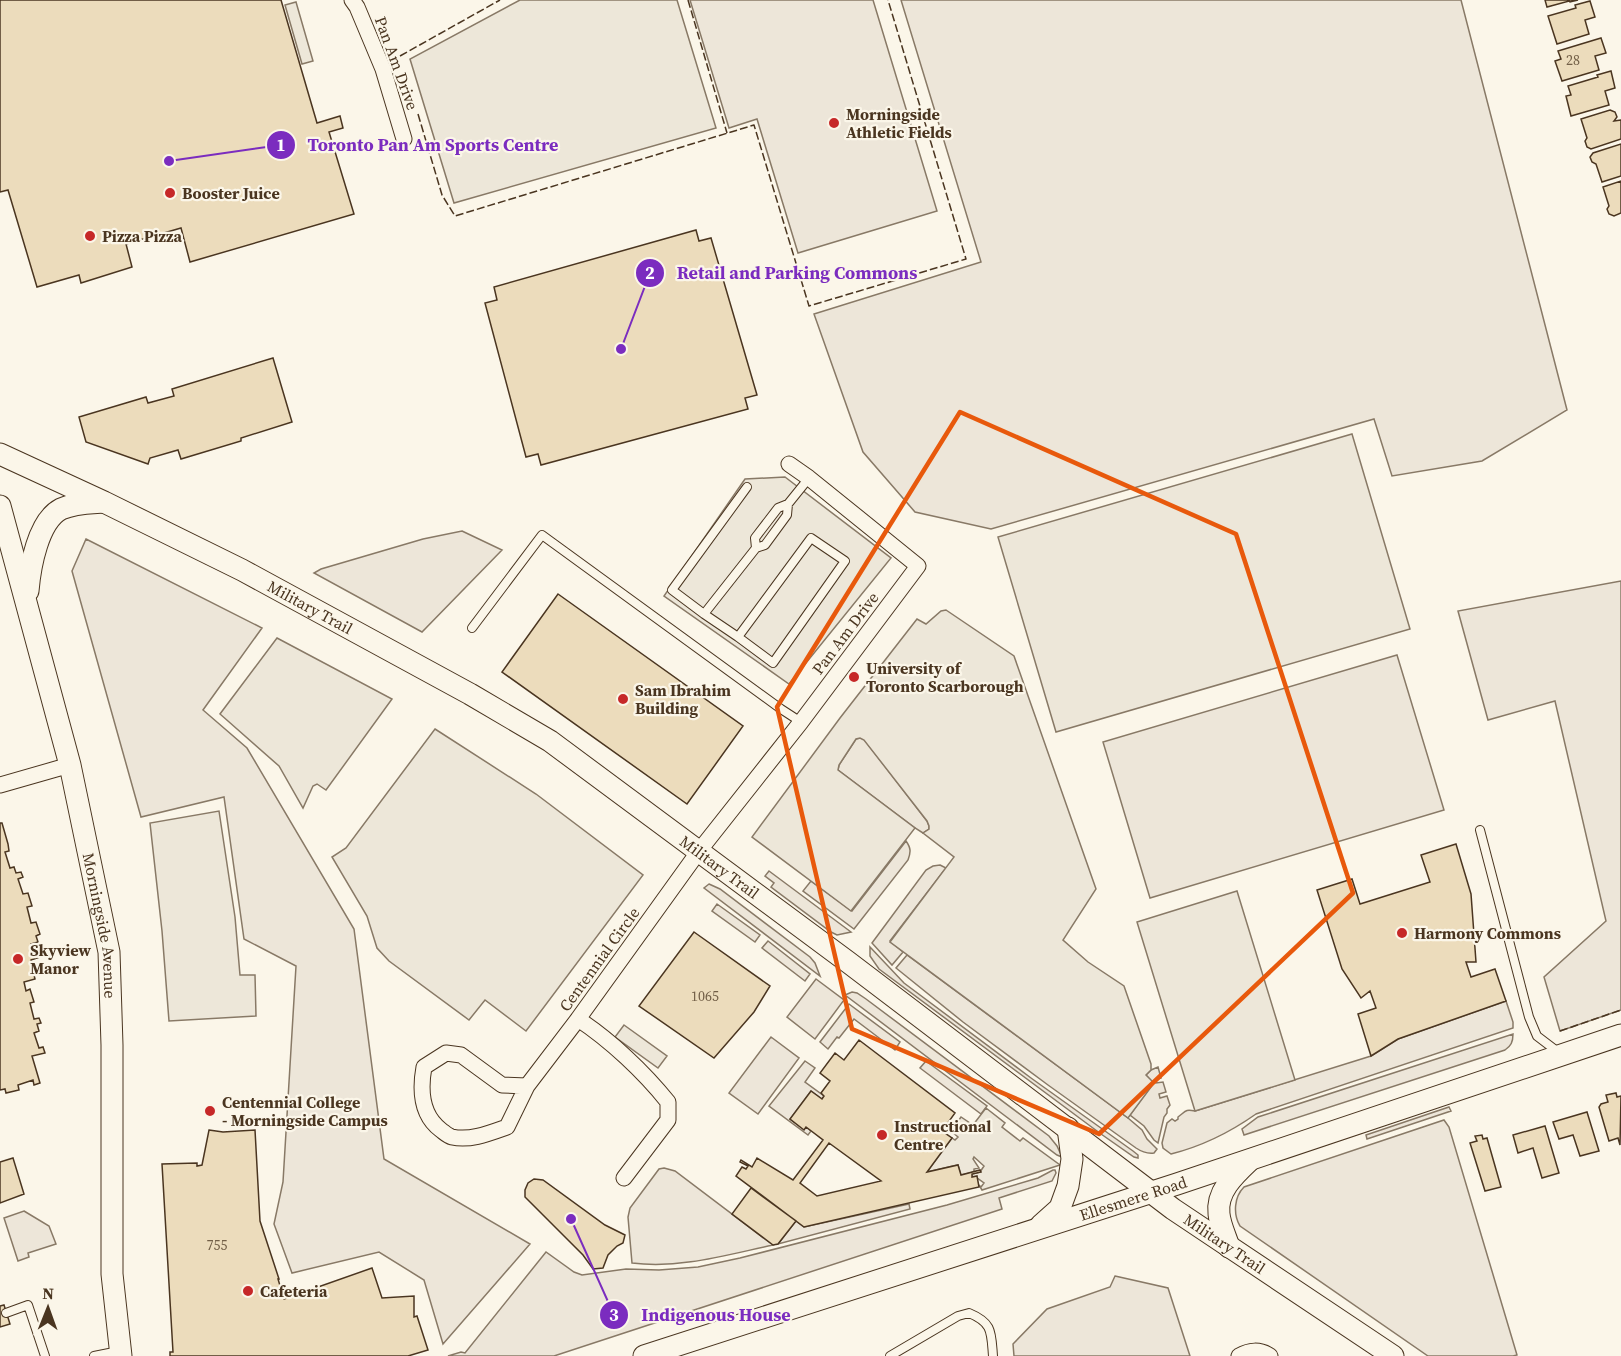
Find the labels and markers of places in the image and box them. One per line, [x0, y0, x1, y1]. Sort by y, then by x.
place label: Morningside Athletic Fields [846, 103, 952, 143]
marker: Morningside Athletic Fields [827, 116, 841, 130]
callout: Toronto Pan Am Sports Centre [266, 127, 571, 163]
place label: Booster Juice [182, 182, 280, 204]
marker: Booster Juice [163, 186, 177, 200]
place label: Pizza Pizza [102, 225, 182, 247]
marker: Pizza Pizza [83, 229, 97, 243]
callout: Retail and Parking Commons [635, 255, 929, 291]
place label: University of Toronto Scarborough [866, 657, 1024, 697]
marker: University of Toronto Scarborough [847, 670, 861, 684]
place label: Sam Ibrahim Building [635, 679, 732, 719]
marker: Sam Ibrahim Building [616, 692, 630, 706]
place label: Harmony Commons [1414, 922, 1561, 944]
marker: Harmony Commons [1395, 926, 1409, 940]
place label: Skyview Manor [30, 939, 92, 979]
marker: Skyview Manor [11, 952, 25, 966]
place label: Centennial College - Morningside Campus [222, 1091, 388, 1131]
marker: Centennial College - Morningside Campus [203, 1104, 217, 1118]
place label: Instructional Centre [894, 1115, 992, 1155]
marker: Instructional Centre [875, 1128, 889, 1142]
place label: Cafeteria [260, 1280, 328, 1302]
marker: Cafeteria [241, 1284, 255, 1298]
callout: Indigenous House [599, 1297, 802, 1333]

